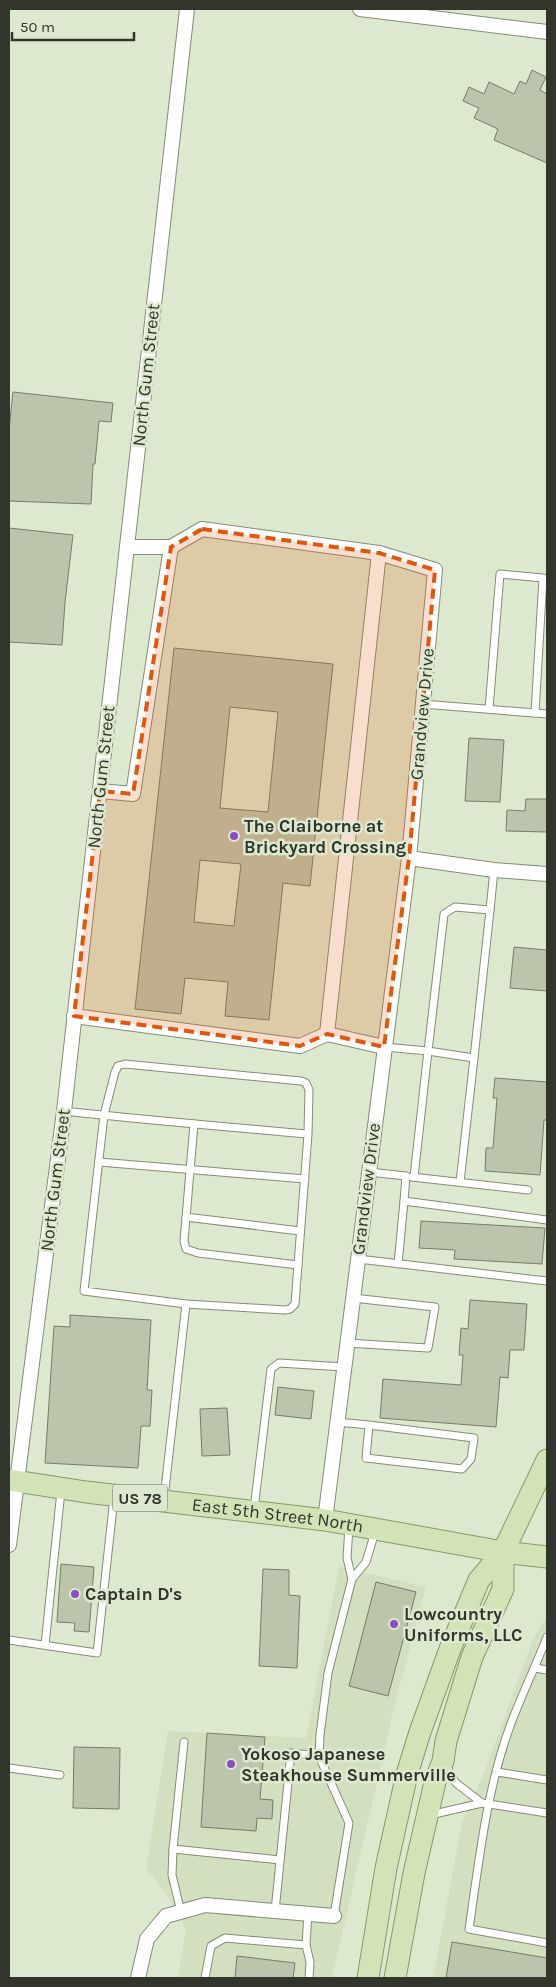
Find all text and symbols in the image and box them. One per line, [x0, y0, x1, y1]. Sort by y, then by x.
scale bar [12, 10, 135, 42]
text: 50 m [20, 18, 55, 36]
street label: North Gum Street [128, 302, 164, 448]
street label: Grandview Drive [405, 647, 439, 781]
street label: North Gum Street [83, 704, 119, 850]
place label: The Claiborne at Brickyard Crossing [244, 815, 407, 858]
marker: The Claiborne at Brickyard Crossing [228, 830, 240, 842]
street label: North Gum Street [35, 1107, 75, 1253]
street label: Grandview Drive [347, 1122, 385, 1256]
road number: US 78 [112, 1485, 168, 1512]
street label: East 5th Street North [191, 1493, 365, 1538]
place label: Captain D's [85, 1583, 182, 1605]
marker: Captain D's [69, 1588, 81, 1600]
place label: Lowcountry Uniforms, LLC [404, 1603, 522, 1646]
marker: Lowcountry Uniforms, LLC [388, 1618, 400, 1630]
place label: Yokoso Japanese Steakhouse Summerville [241, 1743, 456, 1786]
marker: Yokoso Japanese Steakhouse Summerville [225, 1758, 237, 1770]

